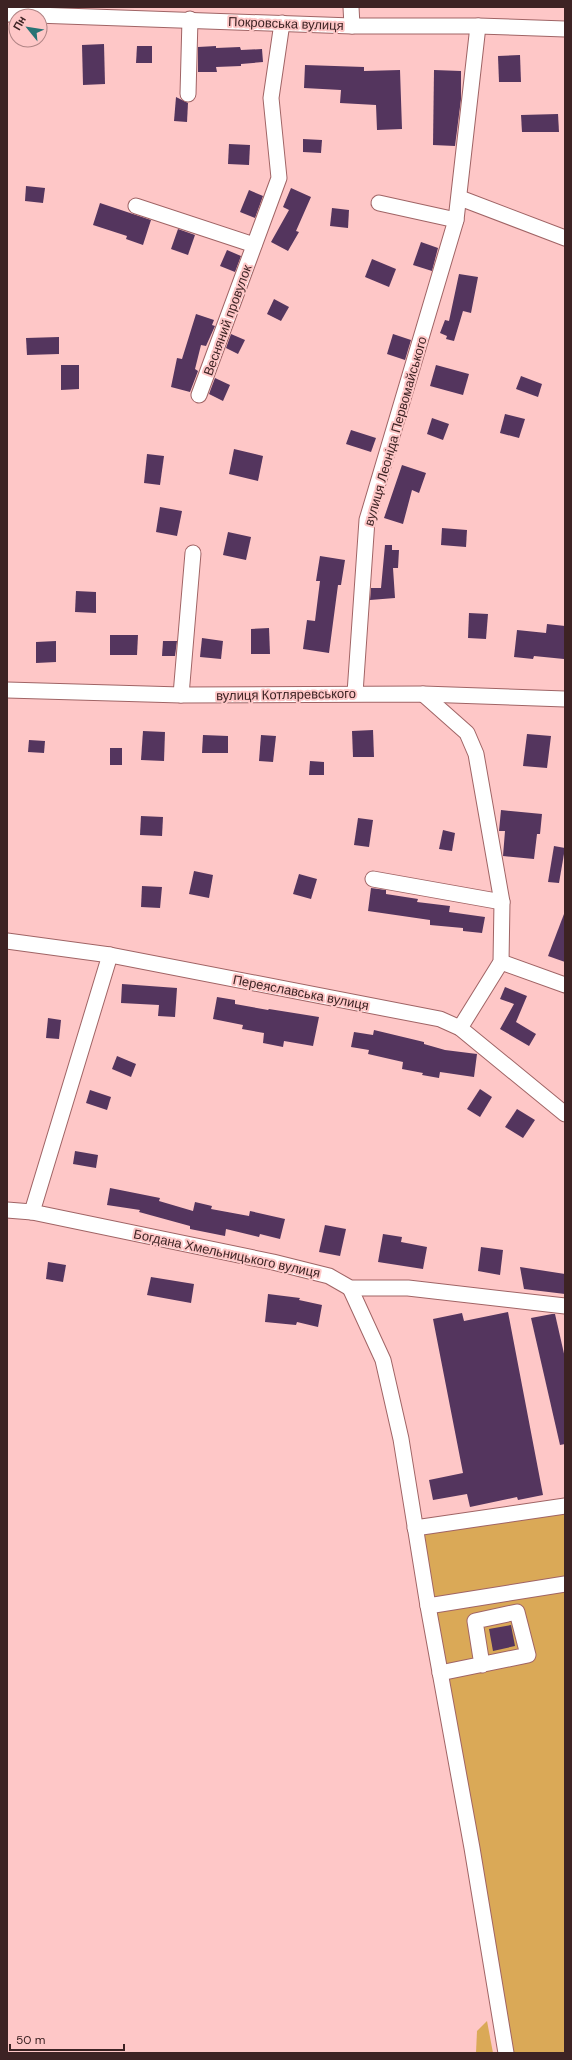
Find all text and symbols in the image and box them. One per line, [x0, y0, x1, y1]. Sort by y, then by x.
north arrow [8, 8, 48, 48]
text: Пн [10, 13, 29, 33]
street label: Покровська вулиця [228, 13, 344, 34]
street label: Весняний провулок [200, 262, 256, 378]
street label: вулиця Леоніда Первомайського [360, 334, 431, 528]
street label: вулиця Котляревського [216, 685, 356, 704]
street label: Переяславська вулиця [231, 971, 370, 1014]
street label: Богдана Хмельницького вулиця [132, 1225, 322, 1282]
scale bar [10, 2026, 124, 2052]
text: 50 m [16, 2032, 45, 2048]

